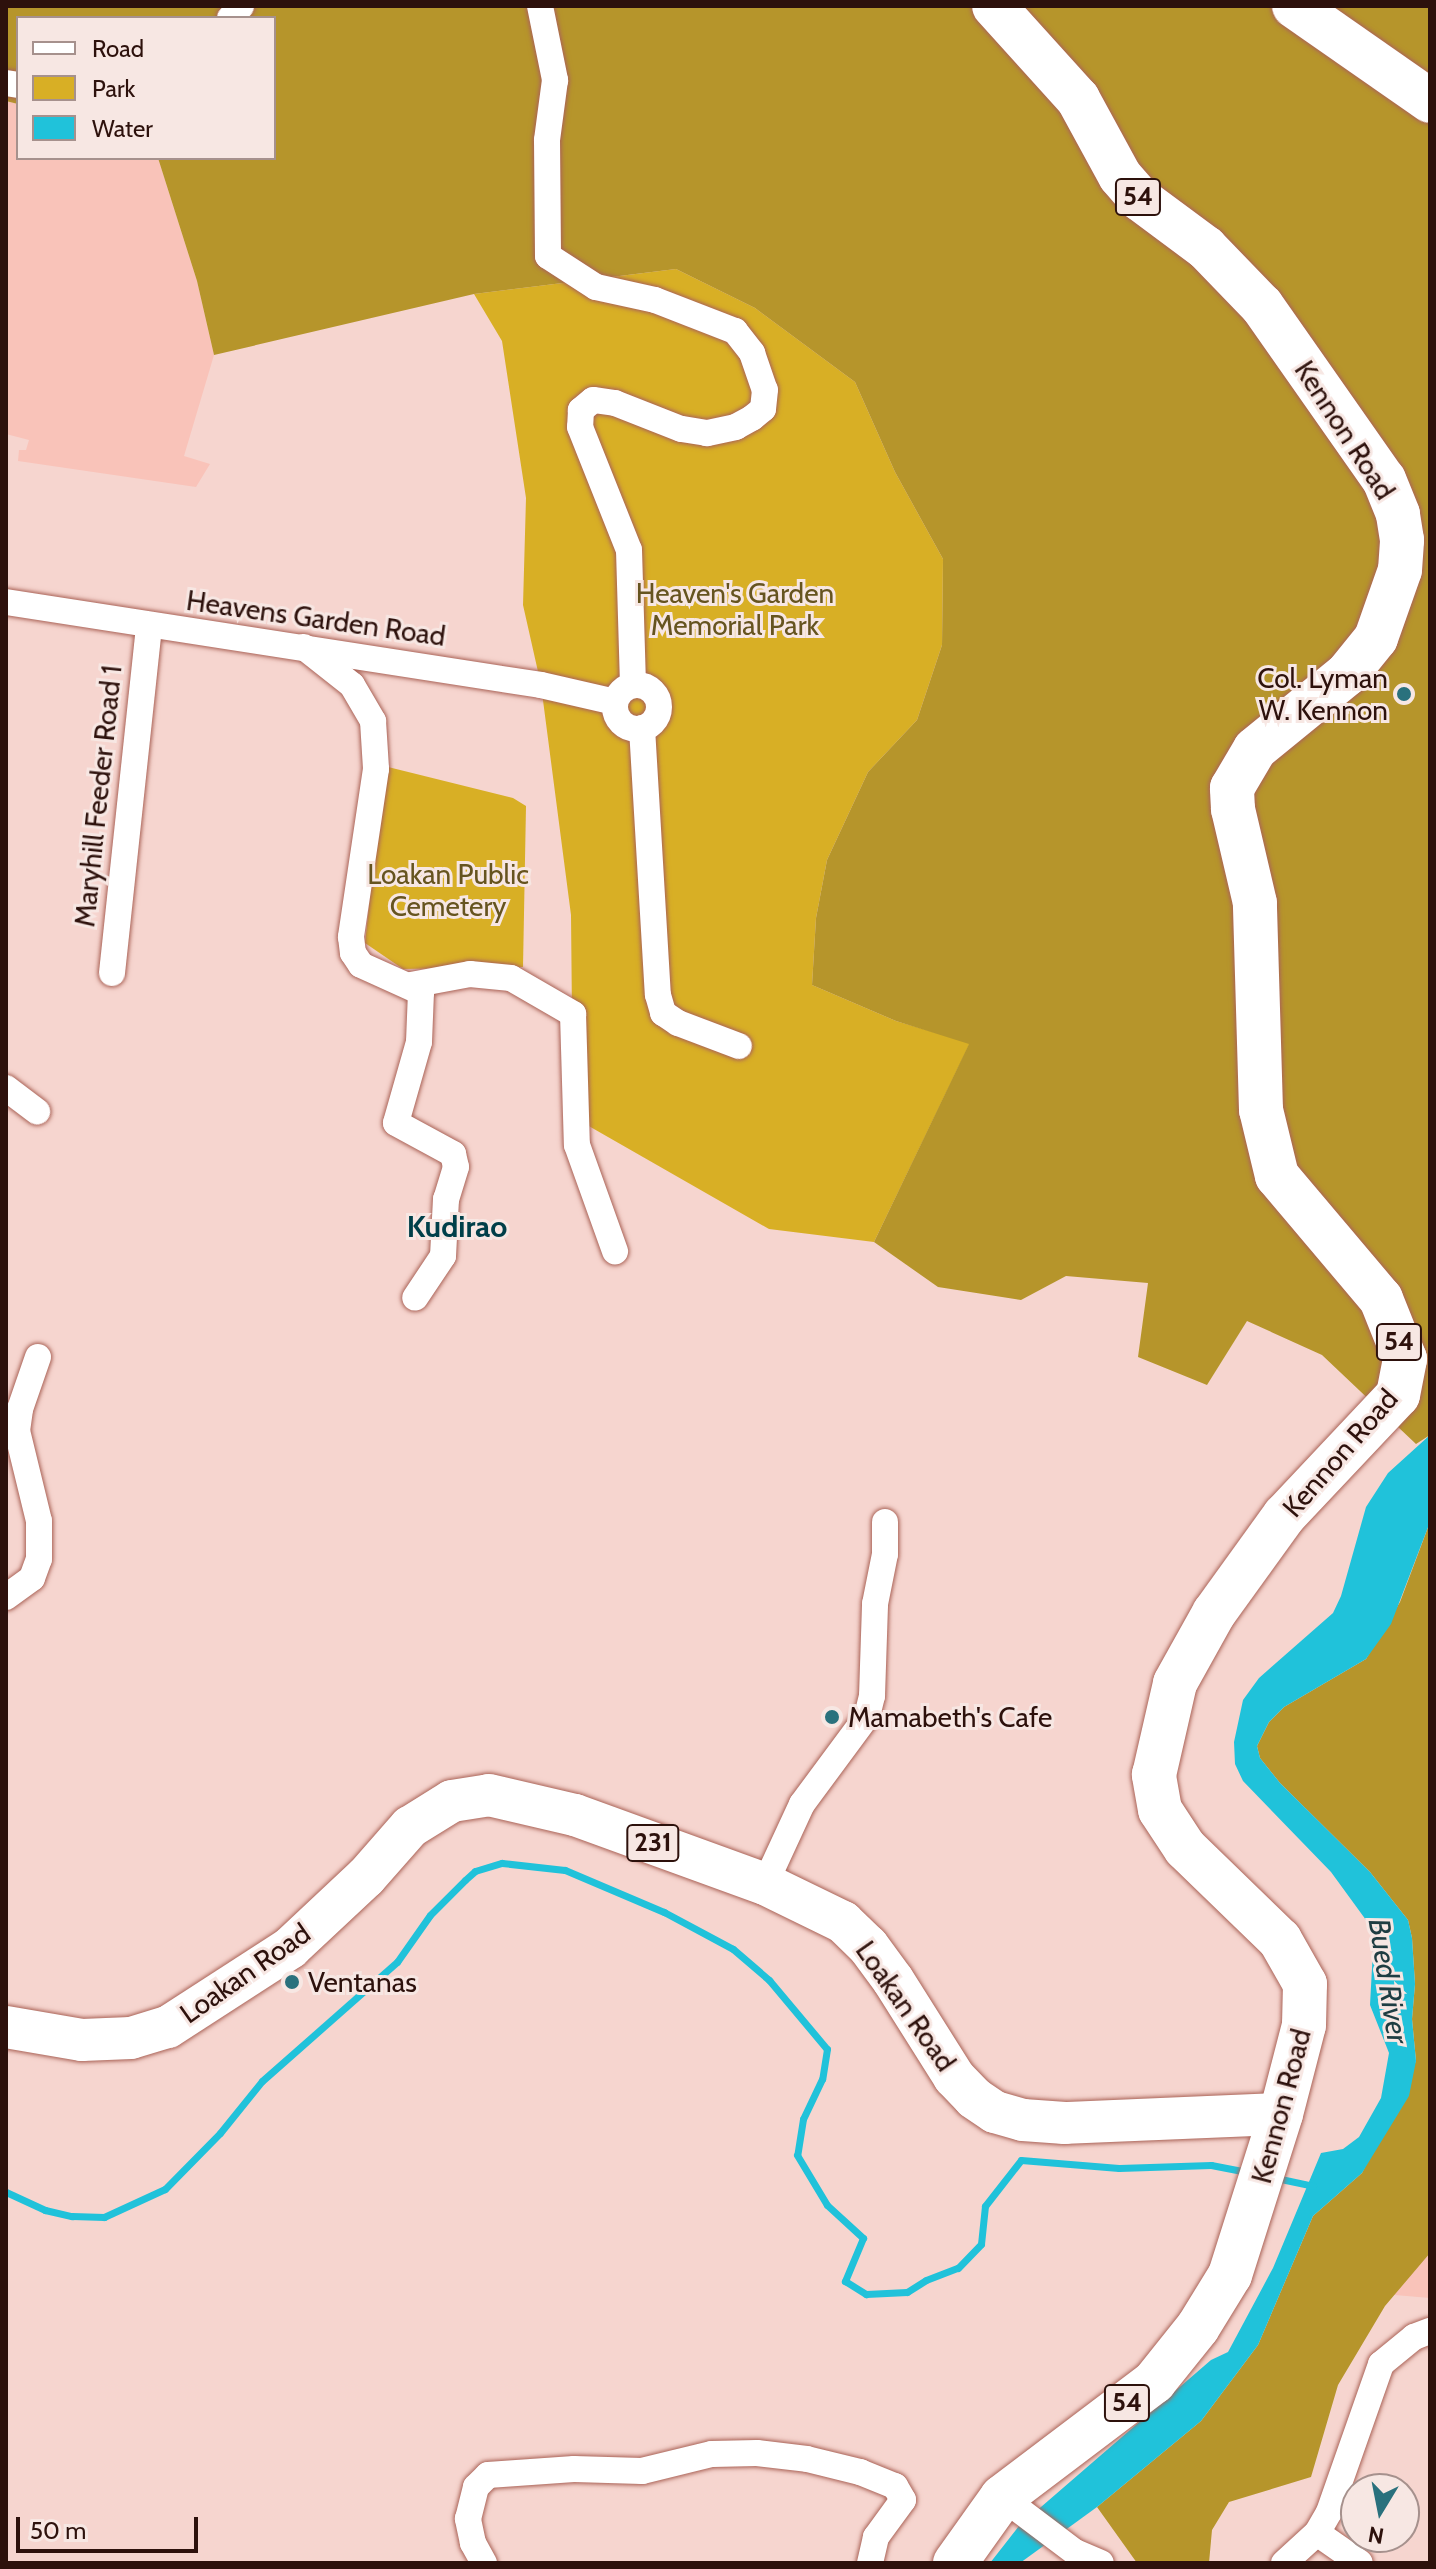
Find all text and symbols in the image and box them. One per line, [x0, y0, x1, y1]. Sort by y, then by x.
legend [16, 16, 276, 160]
text: Road [92, 34, 144, 63]
text: Park [92, 74, 135, 103]
text: Water [92, 114, 153, 143]
road number: 54 [1114, 175, 1162, 219]
street label: Kennon Road [1288, 354, 1402, 506]
park label: Heaven's Garden Memorial Park [636, 576, 834, 642]
street label: Heavens Garden Road [184, 583, 448, 653]
place label: Col. Lyman W. Kennon [1257, 661, 1388, 727]
street label: Maryhill Feeder Road 1 [68, 664, 128, 928]
marker: Col. Lyman W. Kennon [1395, 685, 1413, 703]
park label: Loakan Public Cemetery [367, 857, 529, 923]
district label: Kudirao [407, 1209, 507, 1245]
road number: 54 [1375, 1320, 1423, 1364]
street label: Kennon Road [1275, 1382, 1405, 1524]
place label: Mamabeth's Cafe [848, 1700, 1052, 1734]
marker: Mamabeth's Cafe [823, 1708, 841, 1726]
road number: 231 [625, 1821, 681, 1865]
street label: Loakan Road [173, 1916, 317, 2030]
water label: Bued River [1360, 1916, 1416, 2046]
street label: Loakan Road [849, 1934, 963, 2078]
place label: Ventanas [308, 1965, 417, 1999]
marker: Ventanas [283, 1973, 301, 1991]
street label: Kennon Road [1244, 2025, 1318, 2187]
road number: 54 [1103, 2381, 1151, 2425]
north arrow [1340, 2473, 1420, 2553]
scale bar [20, 2501, 202, 2551]
text: 50 m [30, 2516, 86, 2545]
text: N [1366, 2521, 1386, 2550]

